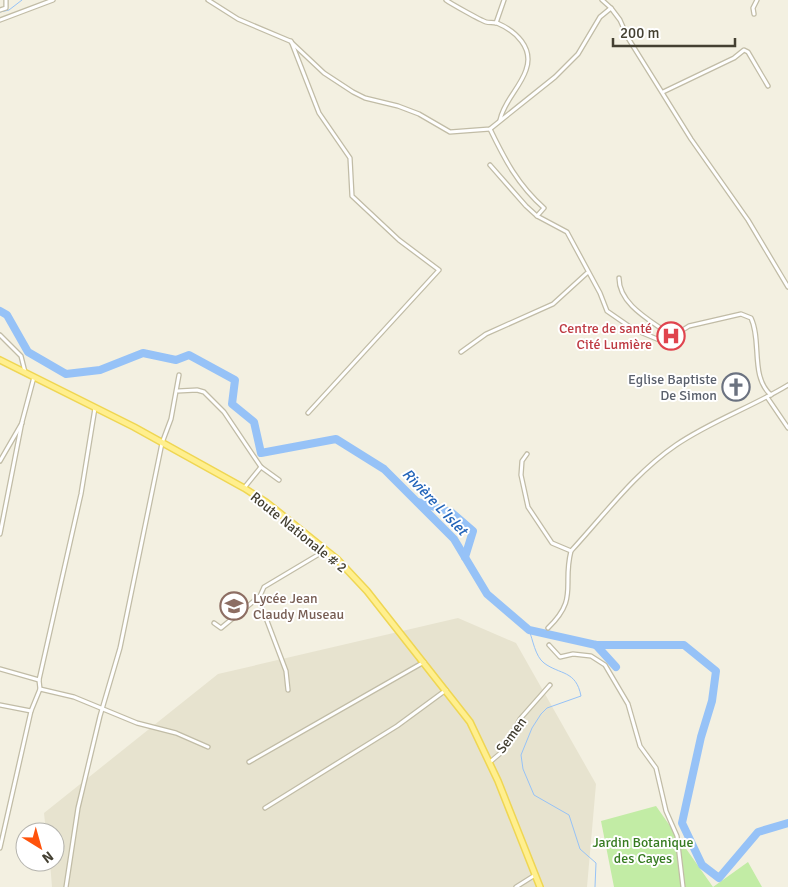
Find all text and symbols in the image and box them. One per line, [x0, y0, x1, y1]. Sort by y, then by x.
scale bar [613, 15, 736, 47]
text: 200 m [620, 24, 660, 42]
place label: Centre de santé Cité Lumière [559, 320, 652, 353]
hospital icon: Centre de santé Cité Lumière [656, 321, 686, 351]
place label: Eglise Baptiste De Simon [628, 371, 717, 404]
church icon: Eglise Baptiste De Simon [721, 372, 751, 402]
water label: Rivière L'Islet [399, 465, 473, 540]
street label: Route Nationale # 2 [247, 488, 350, 576]
place label: Lycée Jean Claudy Museau [253, 590, 344, 623]
school or university icon: Lycée Jean Claudy Museau [219, 591, 249, 621]
street label: Semen [493, 714, 530, 757]
north arrow [15, 822, 65, 872]
park label: Jardin Botanique des Cayes [593, 834, 694, 867]
text: N [39, 847, 57, 867]

